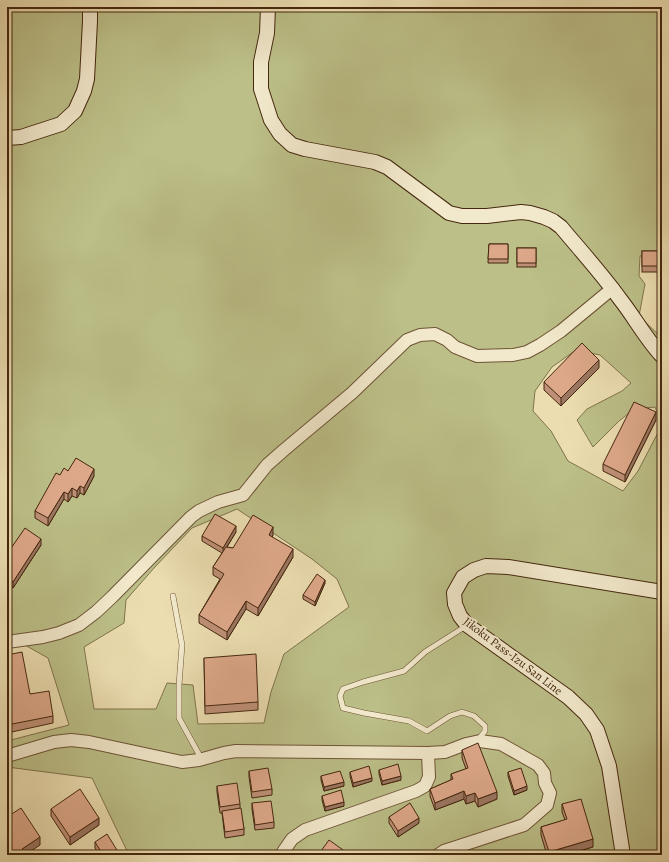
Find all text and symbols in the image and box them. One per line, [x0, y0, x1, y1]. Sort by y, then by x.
street label: Jikoku Pass-Izu San Line [460, 613, 566, 699]

